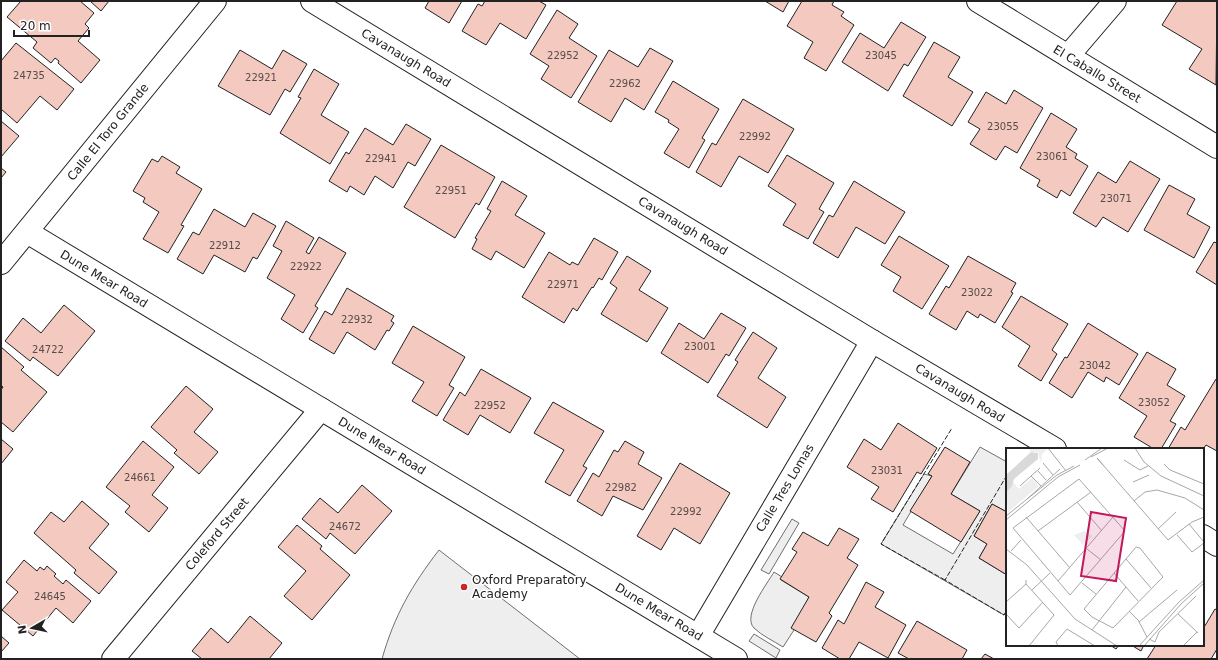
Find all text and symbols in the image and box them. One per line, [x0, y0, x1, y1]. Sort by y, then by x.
scale bar [14, 12, 89, 38]
text: 20 m [20, 19, 51, 33]
street label: Cavanaugh Road [359, 26, 453, 90]
street label: El Caballo Street [1051, 42, 1144, 106]
house number: 22952 [547, 50, 579, 61]
house number: 23045 [865, 50, 897, 61]
house number: 24735 [13, 70, 45, 81]
house number: 22921 [245, 72, 277, 83]
house number: 22962 [609, 78, 641, 89]
street label: Calle El Toro Grande [64, 81, 152, 183]
house number: 23055 [987, 121, 1019, 132]
house number: 22992 [739, 131, 771, 142]
house number: 23061 [1036, 151, 1068, 162]
house number: 22941 [365, 153, 397, 164]
house number: 22951 [435, 185, 467, 196]
house number: 23071 [1100, 193, 1132, 204]
street label: Cavanaugh Road [636, 194, 730, 258]
house number: 22912 [209, 240, 241, 251]
street label: Dune Mear Road [58, 247, 150, 311]
house number: 22922 [290, 261, 322, 272]
house number: 22971 [547, 279, 579, 290]
house number: 23022 [961, 287, 993, 298]
house number: 22932 [341, 314, 373, 325]
house number: 23001 [684, 341, 716, 352]
house number: 24722 [32, 344, 64, 355]
house number: 23042 [1079, 360, 1111, 371]
street label: Cavanaugh Road [913, 361, 1007, 425]
house number: 23052 [1138, 397, 1170, 408]
house number: 22952 [474, 400, 506, 411]
street label: Dune Mear Road [336, 414, 428, 478]
street label: Calle Tres Lomas [753, 441, 817, 535]
inset map [1006, 448, 1204, 646]
house number: 23031 [871, 465, 903, 476]
house number: 24661 [124, 472, 156, 483]
house number: 22982 [605, 482, 637, 493]
street label: Coleford Street [183, 495, 252, 573]
house number: 22992 [670, 506, 702, 517]
house number: 24672 [329, 521, 361, 532]
place label: Oxford Preparatory Academy [472, 573, 587, 601]
street label: Dune Mear Road [613, 580, 705, 644]
marker: Oxford Preparatory Academy [459, 582, 469, 592]
house number: 24645 [34, 591, 66, 602]
north arrow [12, 608, 52, 648]
text: N [15, 624, 30, 635]

